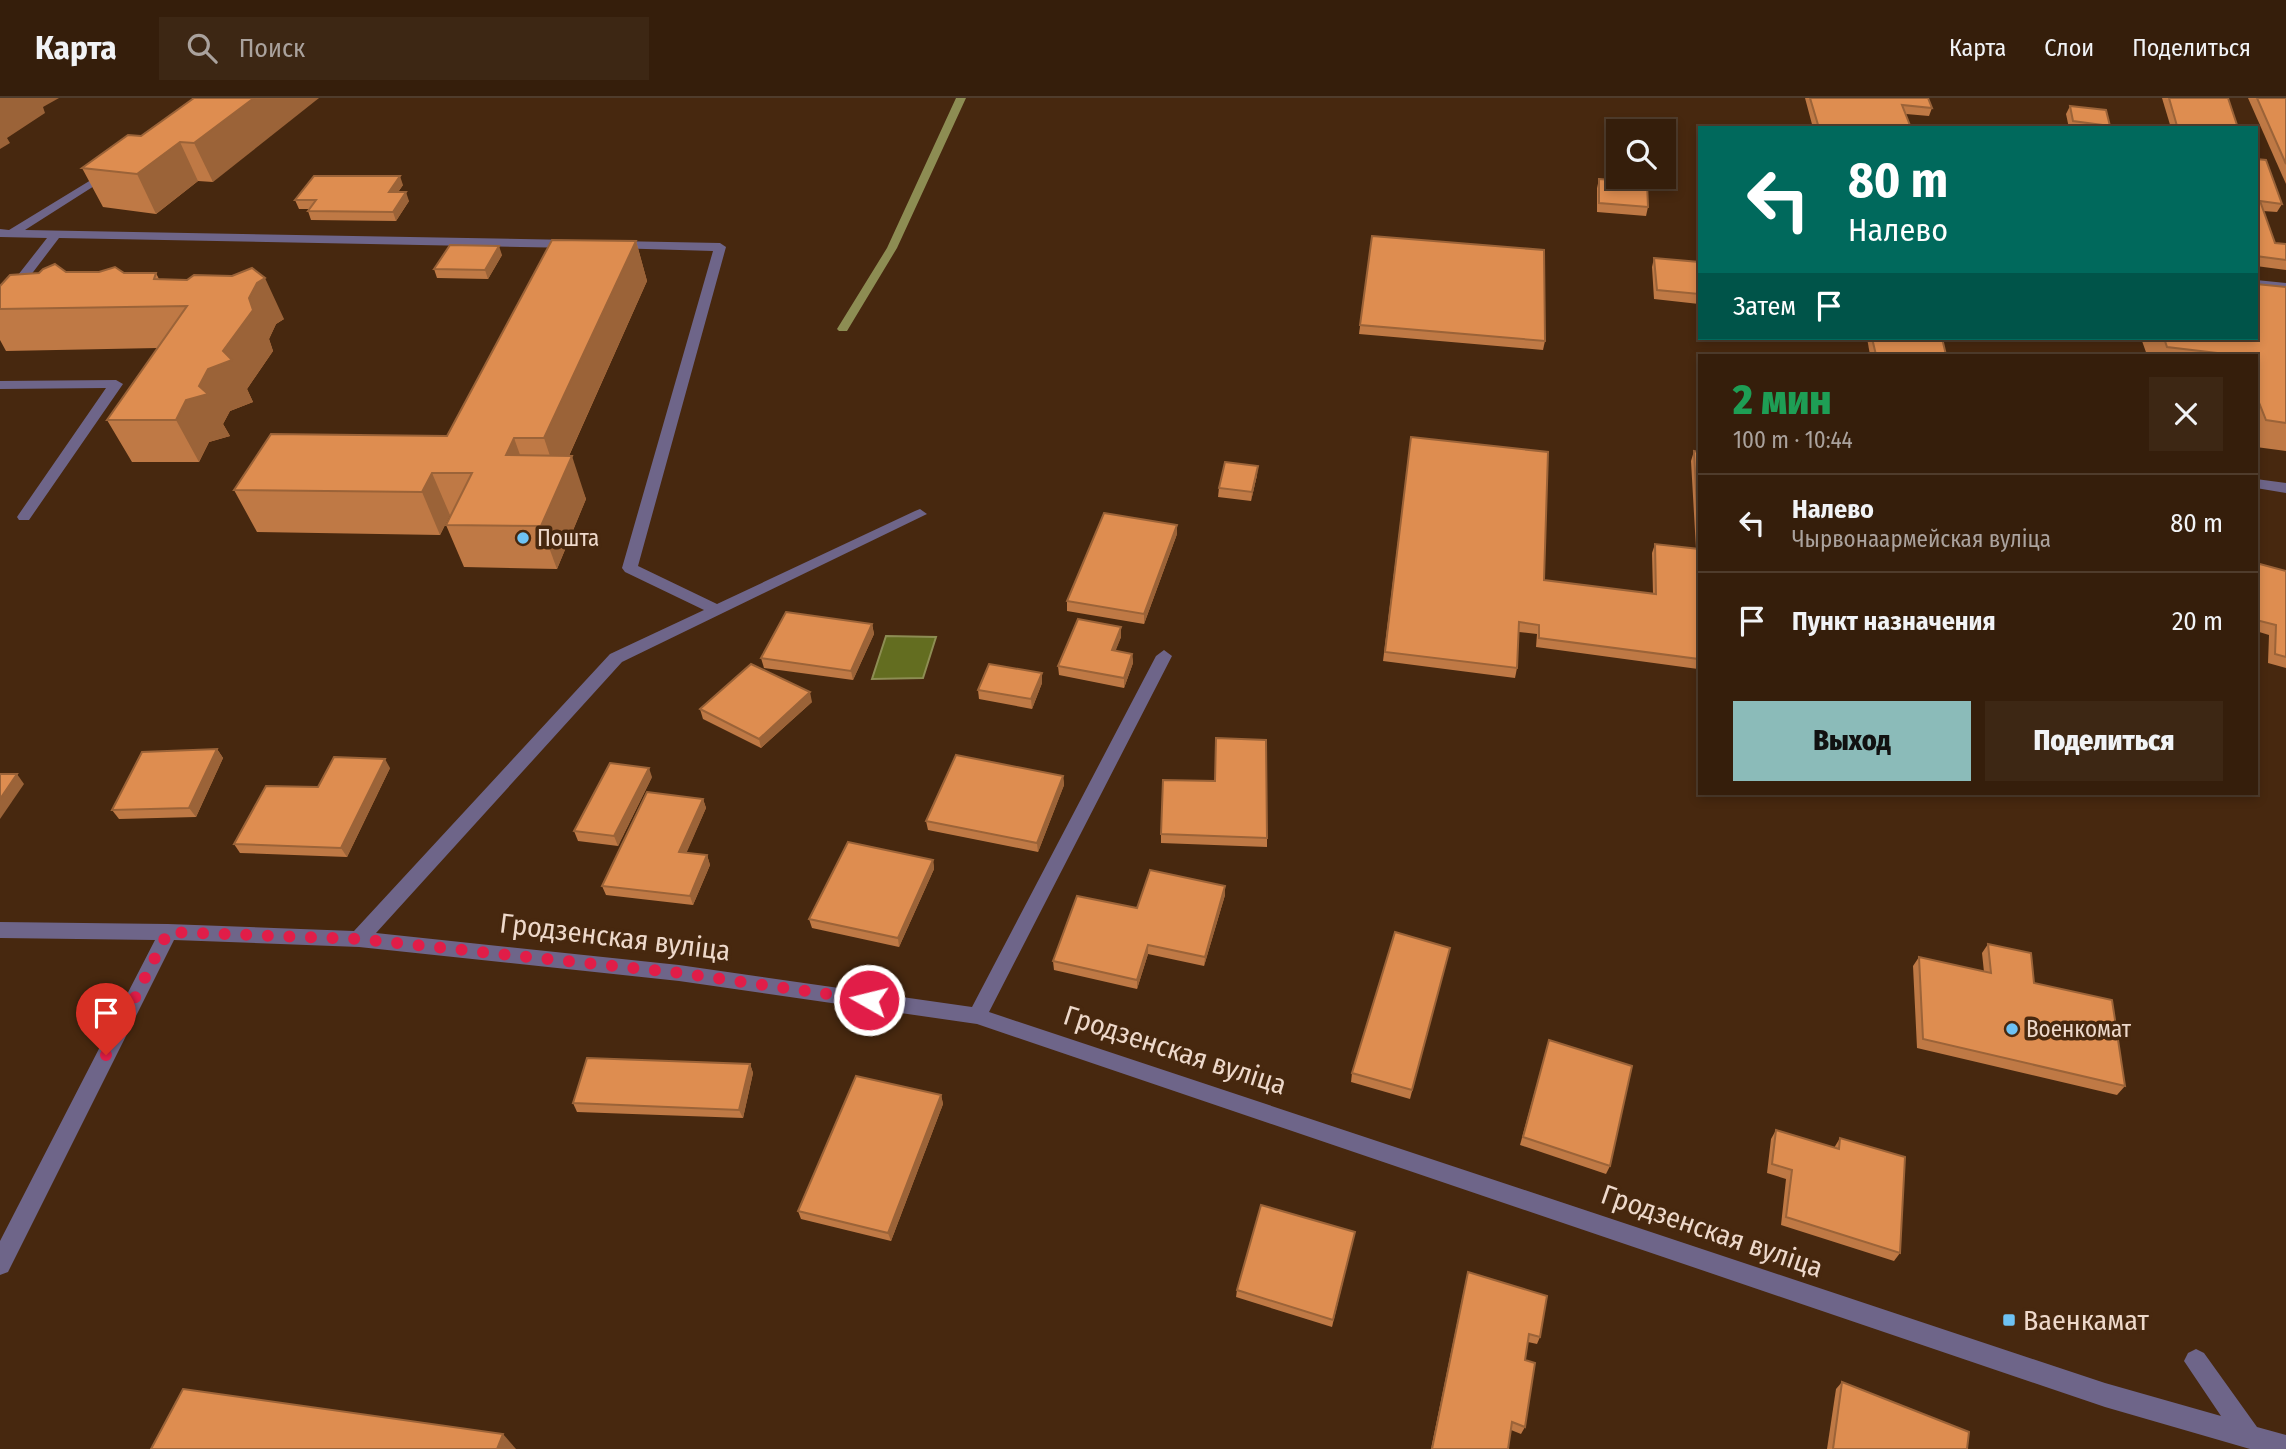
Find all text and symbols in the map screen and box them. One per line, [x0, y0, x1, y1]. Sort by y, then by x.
search box [159, 17, 649, 80]
text: Карта [35, 28, 117, 68]
icon: search [183, 29, 221, 67]
text: Поиск [239, 33, 305, 64]
text: Карта [1949, 34, 2006, 62]
text: Слои [2044, 34, 2094, 62]
text: Поделиться [2132, 34, 2251, 62]
map controls [1606, 119, 1676, 189]
button: search [1606, 119, 1676, 189]
text: 80 m [1848, 151, 1948, 210]
icon: left [1733, 154, 1824, 245]
text: Налево [1848, 211, 1948, 249]
icon: arrive [1810, 287, 1848, 325]
text: Затем [1733, 291, 1796, 322]
text: 2 мин [1733, 375, 1832, 425]
button: close [2149, 377, 2223, 451]
text: 100 m · 10:44 [1733, 426, 1853, 454]
text: Налево [1792, 494, 1874, 525]
icon: left [1733, 504, 1771, 542]
text: 80 m [2170, 508, 2223, 539]
place label: Пошта [537, 524, 599, 552]
text: Чырвонаармейская вуліца [1792, 525, 2051, 553]
marker: Пошта [515, 530, 531, 546]
icon: arrive [1733, 602, 1771, 640]
text: Пункт назначения [1792, 606, 1996, 637]
text: 20 m [2172, 606, 2223, 637]
button: Выход [1733, 701, 1971, 781]
button: Поделиться [1985, 701, 2223, 781]
street label: Гродзенская вуліца [498, 906, 732, 968]
position arrow [832, 963, 906, 1037]
pin [76, 983, 136, 1055]
icon: arrive [87, 994, 125, 1032]
street label: Гродзенская вуліца [1060, 998, 1290, 1102]
place label: Военкомат [2026, 1015, 2132, 1043]
marker: Военкомат [2004, 1021, 2020, 1037]
street label: Гродзенская вуліца [1597, 1178, 1827, 1284]
place label: Ваенкамат [2023, 1304, 2149, 1337]
marker: Ваенкамат [2001, 1312, 2017, 1328]

